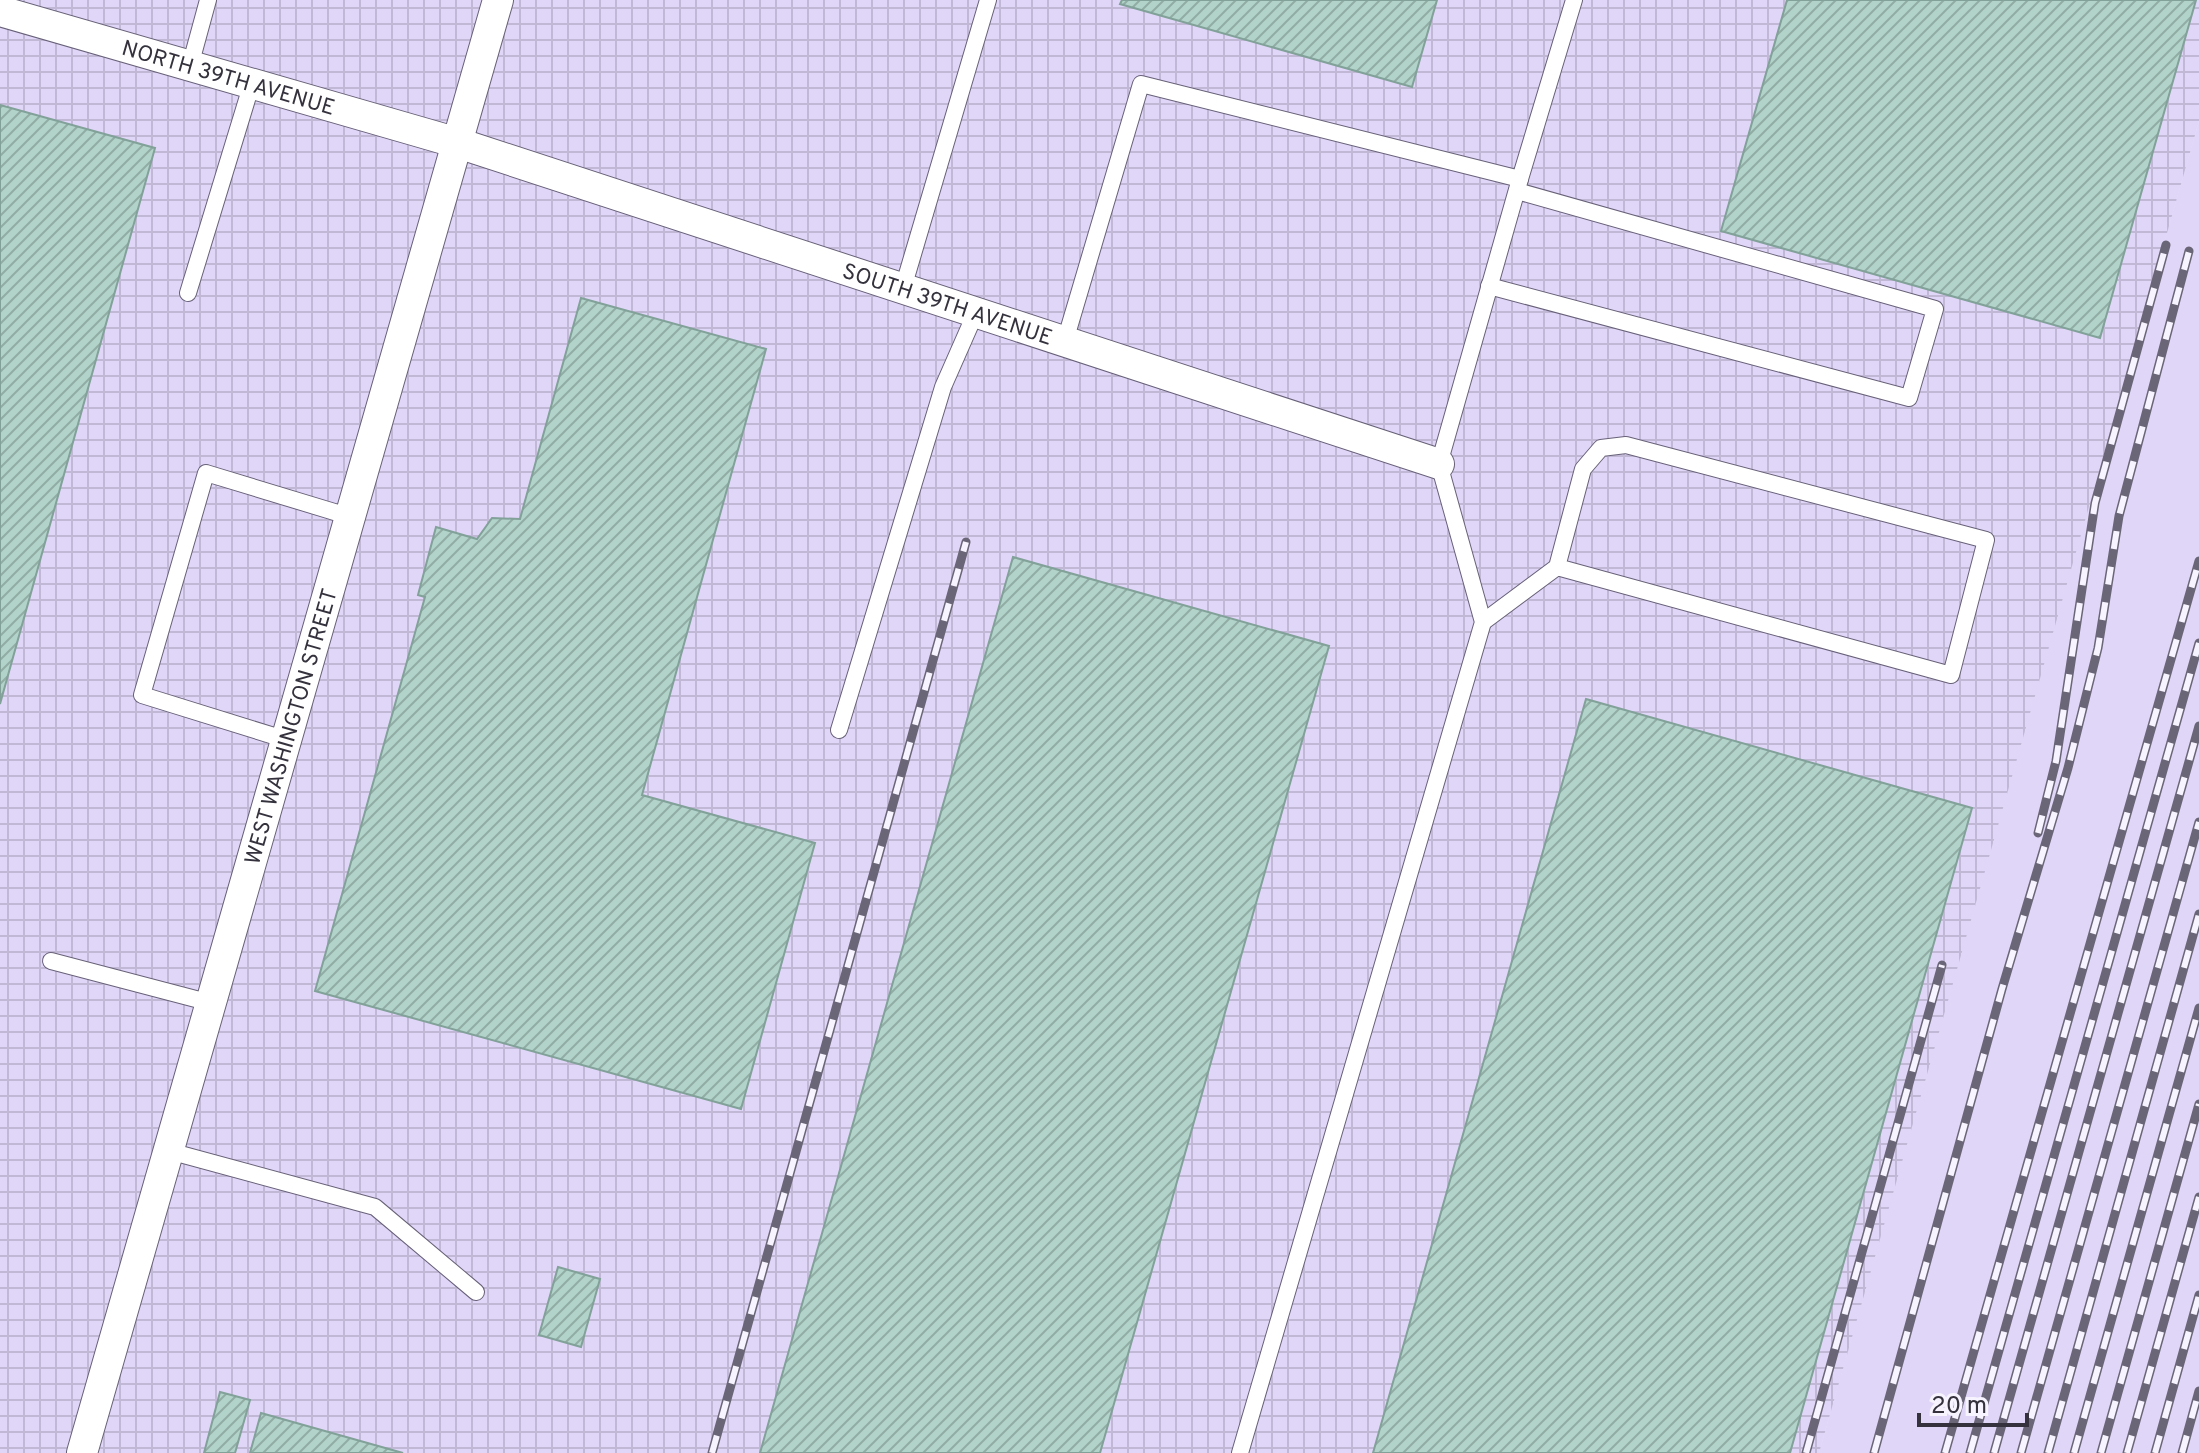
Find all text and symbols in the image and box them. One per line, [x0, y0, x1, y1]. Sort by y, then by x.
street label: NORTH 39TH AVENUE [118, 36, 338, 123]
street label: SOUTH 39TH AVENUE [839, 259, 1055, 353]
street label: WEST WASHINGTON STREET [240, 586, 345, 868]
scale bar [1919, 1377, 2027, 1427]
text: 20 m [1931, 1392, 1987, 1422]

